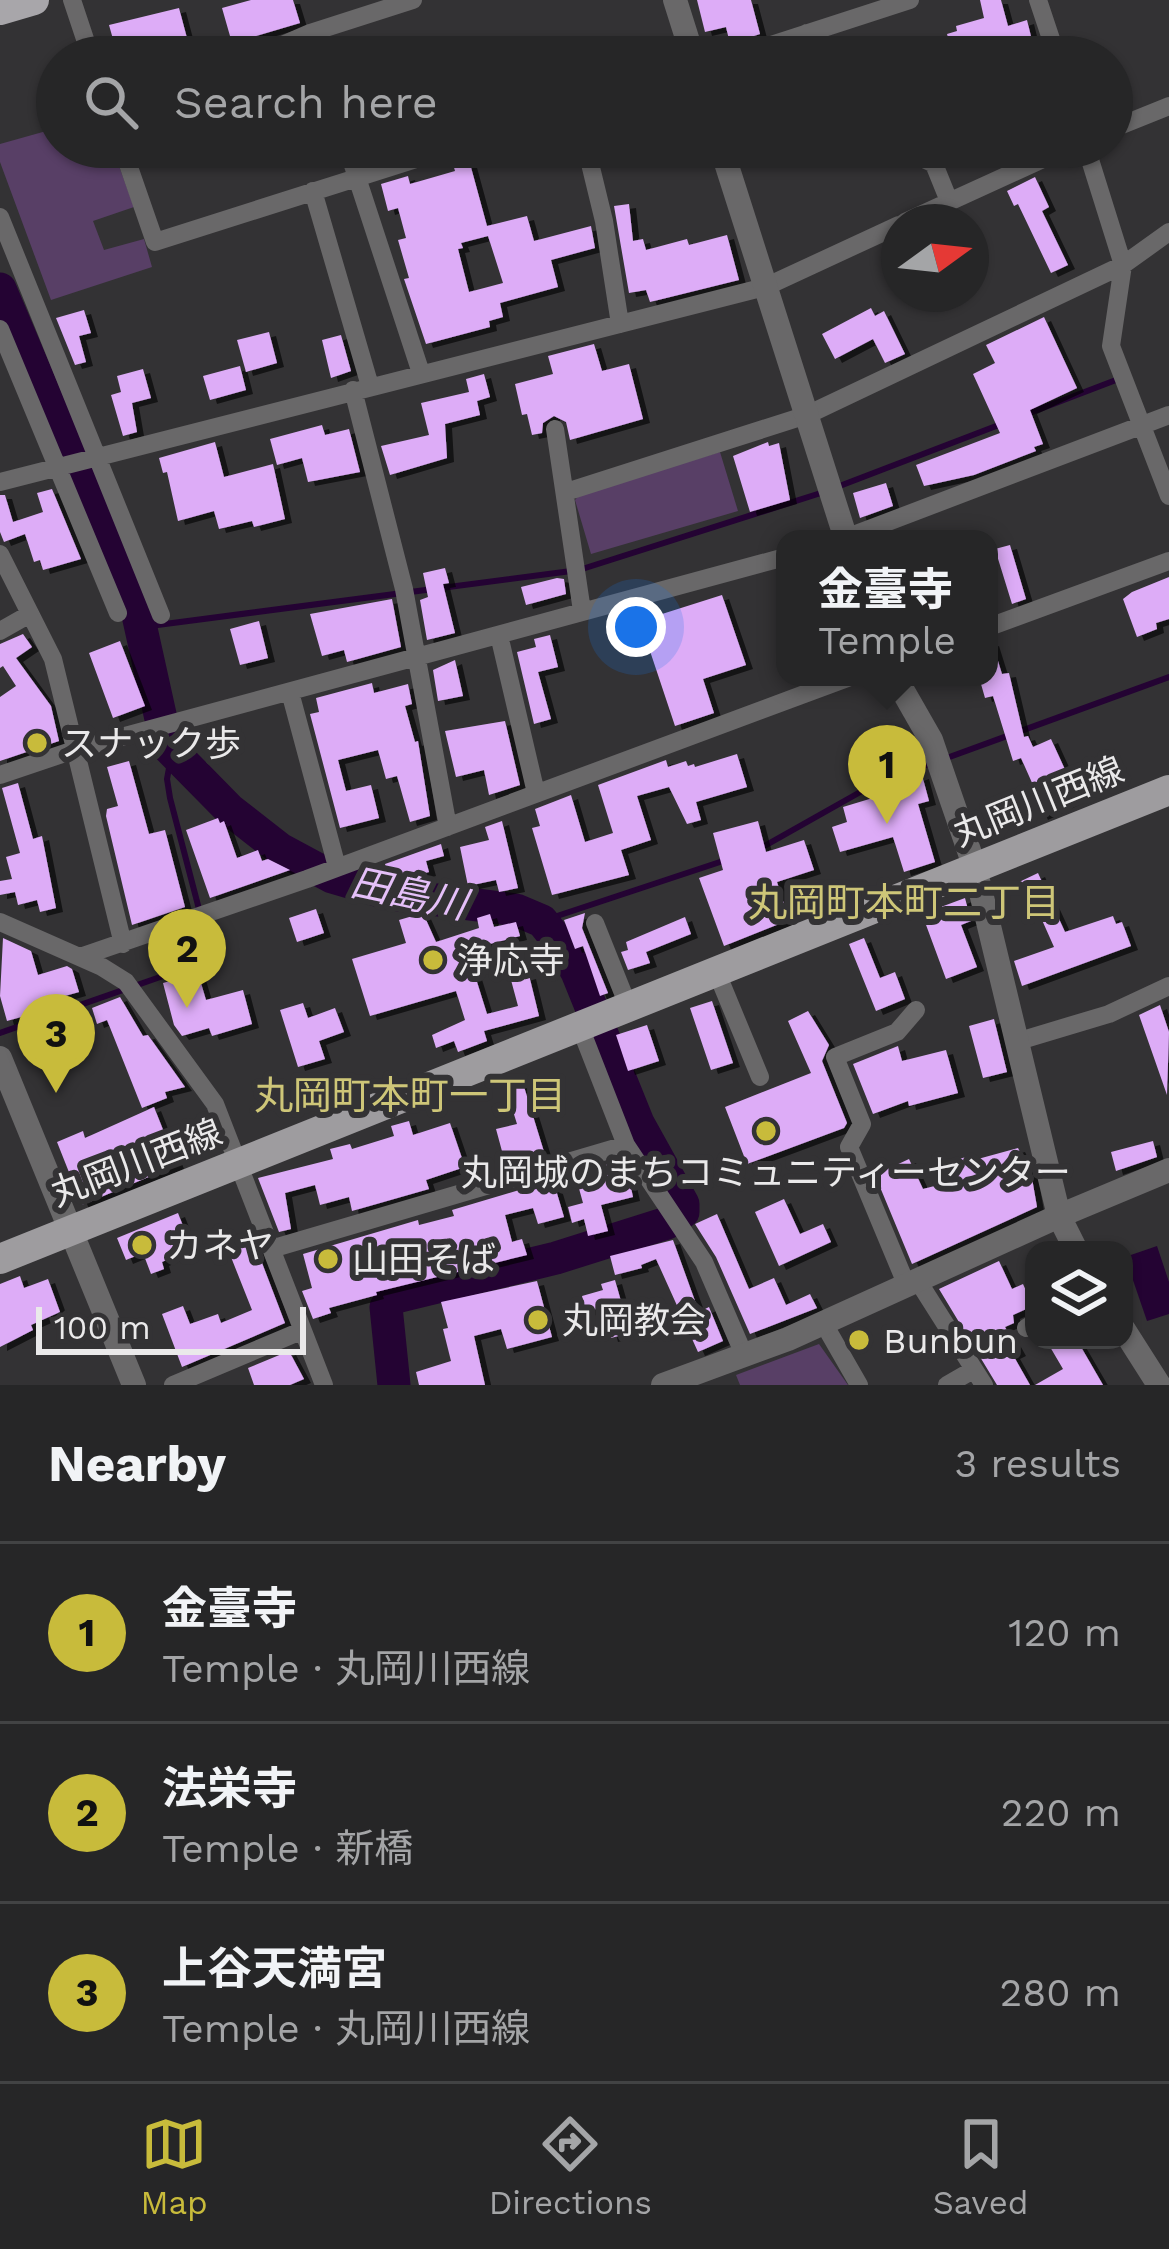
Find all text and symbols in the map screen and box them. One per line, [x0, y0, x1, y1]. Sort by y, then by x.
search box [36, 36, 1133, 168]
icon: search [78, 69, 144, 135]
text: Search here [174, 76, 438, 129]
north arrow [881, 204, 989, 312]
popup [776, 530, 998, 686]
text: 金臺寺 [818, 563, 953, 616]
your location [606, 597, 666, 657]
text: Temple [818, 618, 956, 663]
place label: スナック歩 [61, 723, 241, 765]
pin: 1 [848, 725, 926, 824]
marker: スナック歩 [24, 730, 50, 756]
street label: 丸岡川西線 [947, 749, 1130, 855]
water label: 田島川 [347, 859, 475, 928]
district label: 丸岡町本町二丁目 [748, 880, 1060, 925]
pin: 2 [148, 909, 226, 1008]
place label: 浄応寺 [457, 940, 565, 982]
marker: 浄応寺 [420, 947, 446, 973]
pin: 3 [17, 994, 95, 1093]
district label: 丸岡町本町一丁目 [254, 1073, 566, 1118]
street label: 丸岡川西線 [45, 1111, 228, 1215]
marker: 丸岡城のまちコミュニティーセンター [753, 1118, 779, 1144]
place label: 丸岡城のまちコミュニティーセンター [461, 1152, 1071, 1194]
place label: カネヤ [166, 1225, 274, 1267]
marker: カネヤ [129, 1232, 155, 1258]
place label: 山田そば [352, 1239, 496, 1281]
map controls [1025, 1241, 1133, 1349]
button: layers [1025, 1241, 1133, 1349]
marker: 山田そば [315, 1246, 341, 1272]
place label: 丸岡教会 [562, 1300, 706, 1342]
scale bar [36, 1301, 306, 1354]
marker: 丸岡教会 [525, 1307, 551, 1333]
text: 100 m [54, 1308, 151, 1347]
place label: Bunbun [883, 1320, 1018, 1362]
marker: Bunbun [846, 1327, 872, 1353]
text: Nearby [48, 1434, 226, 1493]
text: 3 results [955, 1441, 1121, 1486]
text: 金臺寺 [162, 1582, 297, 1635]
text: 1 [79, 1610, 95, 1655]
text: 120 m [1008, 1610, 1121, 1655]
text: Temple · 丸岡川西線 [162, 1646, 530, 1691]
text: 法栄寺 [162, 1762, 297, 1815]
text: 2 [75, 1790, 99, 1835]
text: 220 m [1001, 1790, 1121, 1835]
text: Temple · 新橋 [162, 1826, 413, 1871]
text: 上谷天満宮 [162, 1942, 387, 1995]
text: 3 [75, 1970, 99, 2015]
text: 280 m [1000, 1970, 1121, 2015]
text: Temple · 丸岡川西線 [162, 2006, 530, 2051]
tab: Map [140, 2111, 208, 2222]
tab: Directions [489, 2111, 652, 2222]
tab: Saved [933, 2111, 1029, 2222]

